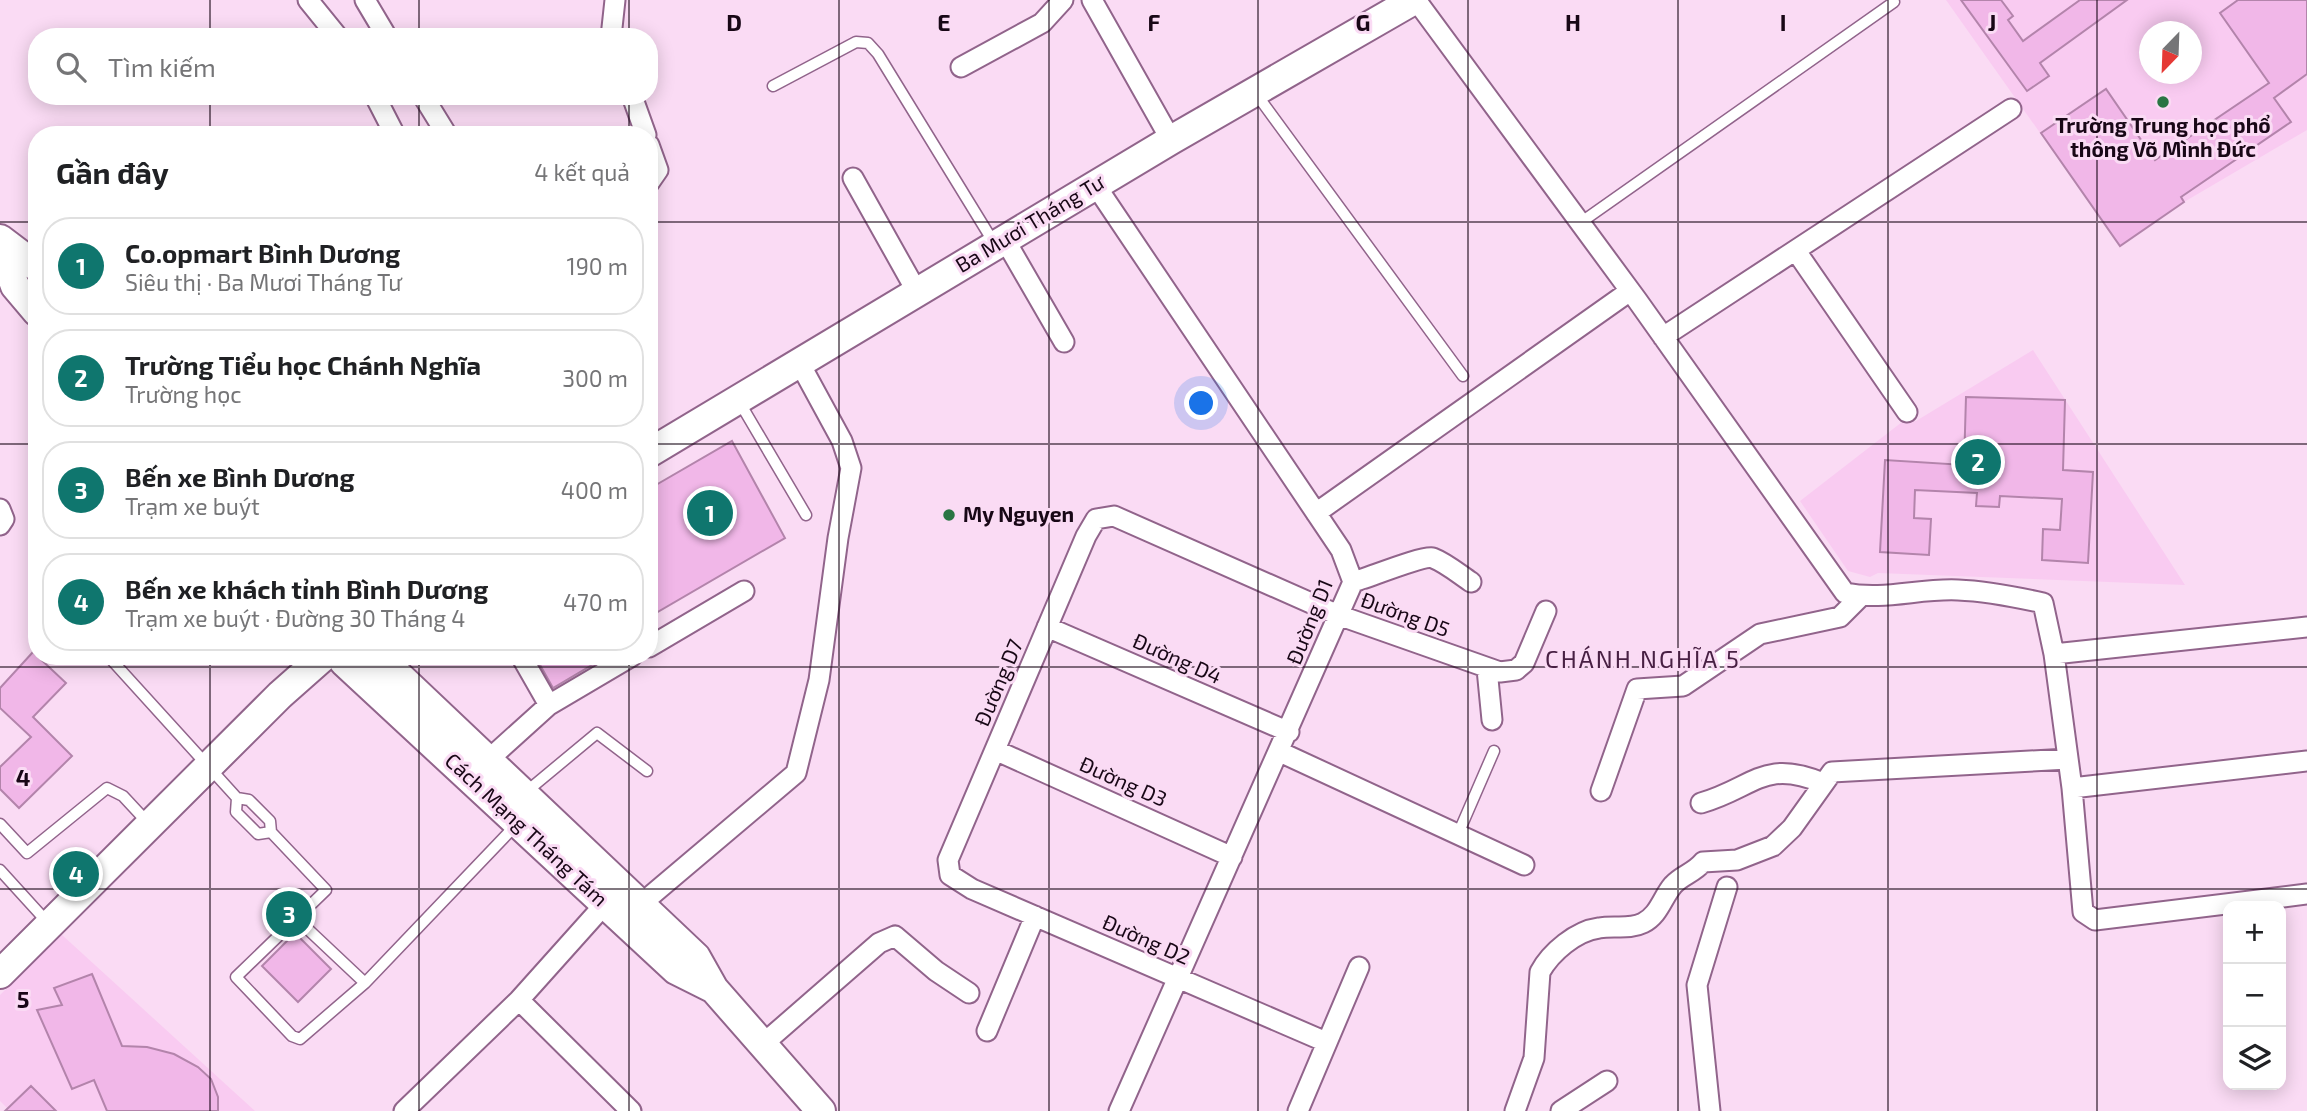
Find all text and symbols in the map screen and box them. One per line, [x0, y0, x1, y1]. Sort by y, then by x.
text: D [726, 8, 742, 36]
text: E [937, 8, 951, 36]
text: F [1148, 8, 1161, 36]
text: G [1356, 8, 1370, 36]
text: H [1565, 8, 1581, 36]
text: I [1780, 8, 1786, 36]
text: J [1988, 8, 1996, 36]
north arrow [2139, 21, 2202, 84]
search box [28, 28, 658, 105]
icon: search [52, 48, 90, 86]
text: Tìm kiếm [108, 51, 216, 82]
marker: Trường Trung học phổ thông Võ Mình Đức [2155, 94, 2171, 110]
place label: Trường Trung học phổ thông Võ Mình Đức [2055, 112, 2271, 161]
text: Gần đây [56, 154, 169, 190]
text: 4 kết quả [534, 158, 630, 186]
street label: Ba Mươi Tháng Tư [951, 168, 1109, 277]
text: Co.opmart Bình Dương [125, 237, 400, 268]
text: 1 [76, 252, 86, 280]
text: 190 m [567, 252, 628, 280]
text: Siêu thị · Ba Mươi Tháng Tư [125, 268, 402, 296]
text: Trường Tiểu học Chánh Nghĩa [125, 349, 481, 380]
text: 2 [74, 364, 88, 392]
text: 300 m [562, 364, 628, 392]
text: Trường học [125, 380, 242, 408]
your location [1184, 386, 1218, 420]
pin: 2 [1955, 436, 2001, 488]
text: Bến xe Bình Dương [125, 461, 355, 492]
text: 3 [74, 476, 88, 504]
text: 400 m [561, 476, 628, 504]
pin: 1 [687, 487, 733, 539]
text: Trạm xe buýt [125, 492, 260, 520]
place label: My Nguyen [963, 501, 1074, 527]
marker: My Nguyen [941, 507, 957, 523]
text: Bến xe khách tỉnh Bình Dương [125, 573, 488, 604]
street label: Đường D1 [1280, 575, 1337, 668]
street label: Đường D5 [1358, 586, 1453, 641]
text: 4 [74, 588, 88, 616]
text: 470 m [563, 588, 628, 616]
text: Trạm xe buýt · Đường 30 Tháng 4 [125, 604, 465, 632]
street label: Đường D4 [1129, 627, 1226, 688]
street label: Đường D7 [968, 635, 1027, 730]
district label: CHÁNH NGHĨA 5 [1545, 644, 1741, 673]
street label: Cách Mạng Tháng Tám [441, 747, 613, 911]
street label: Đường D3 [1076, 750, 1171, 811]
text: 4 [16, 763, 30, 791]
pin: 4 [53, 848, 99, 900]
pin: 3 [266, 888, 312, 940]
map controls [2223, 901, 2286, 1090]
button: + [2223, 901, 2286, 964]
street label: Đường D2 [1099, 908, 1194, 969]
button: − [2223, 964, 2286, 1027]
text: 5 [17, 985, 29, 1013]
button: layers [2223, 1027, 2286, 1090]

